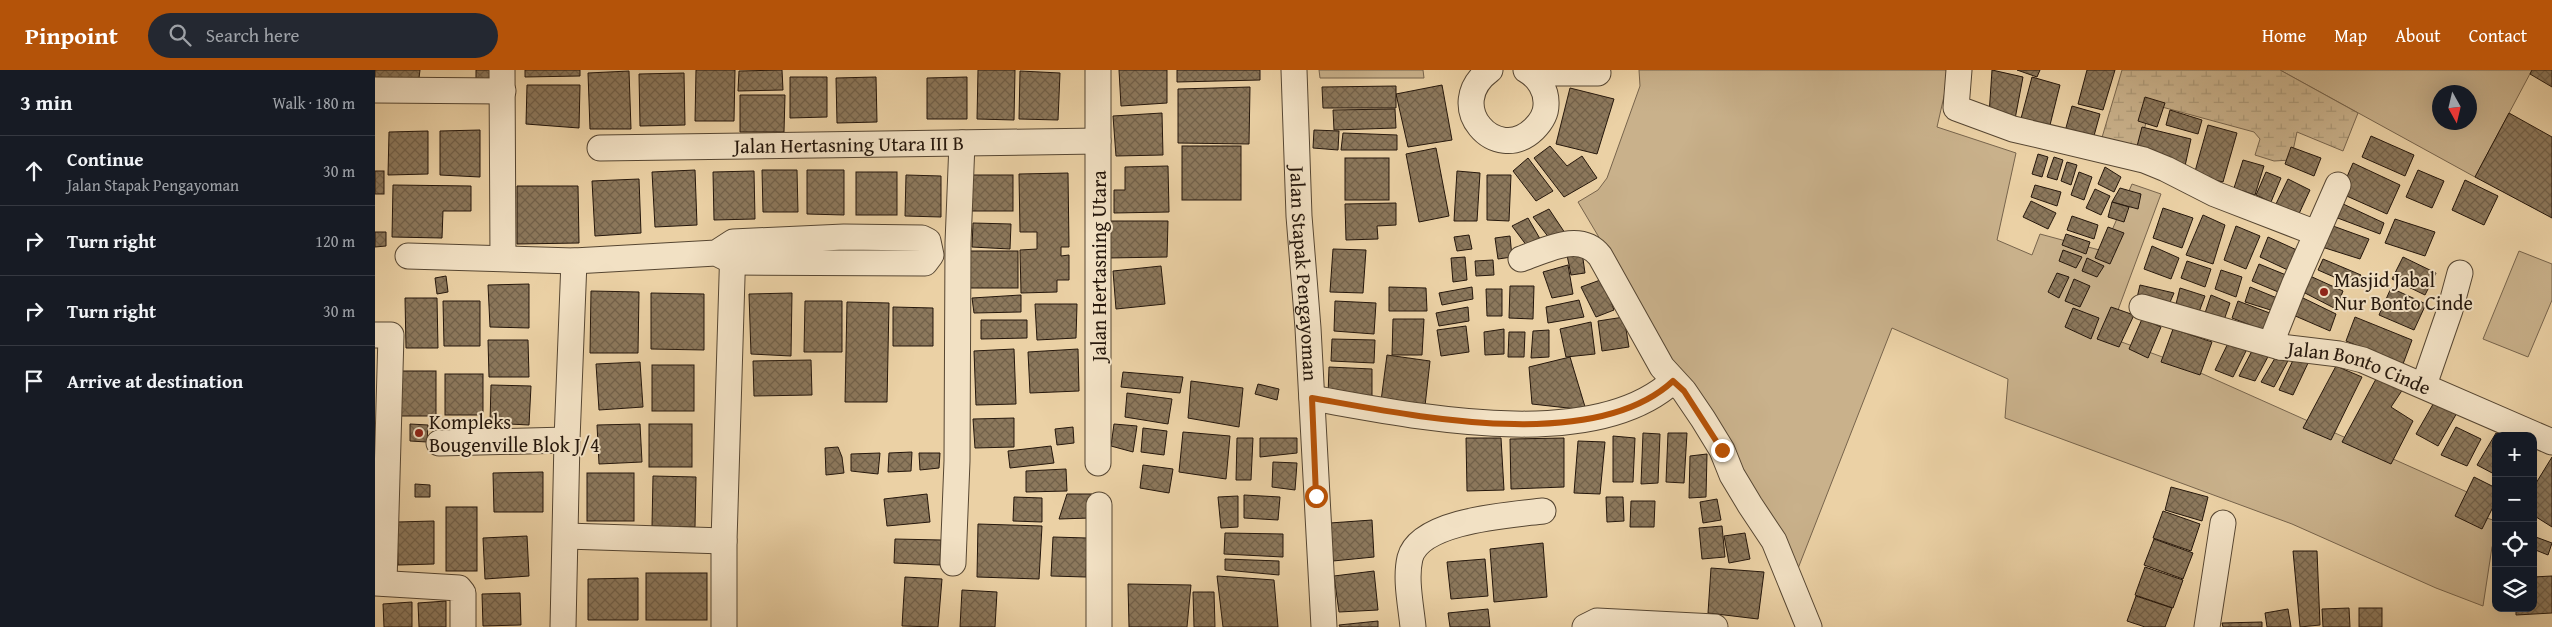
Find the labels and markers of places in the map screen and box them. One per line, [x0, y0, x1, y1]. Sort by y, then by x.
place label: Masjid Jabal Nur Bonto Cinde [2334, 265, 2473, 317]
marker: Masjid Jabal Nur Bonto Cinde [2318, 286, 2330, 298]
place label: Kompleks Bougenville Blok J/4 [429, 407, 600, 459]
marker: Kompleks Bougenville Blok J/4 [413, 427, 425, 439]

